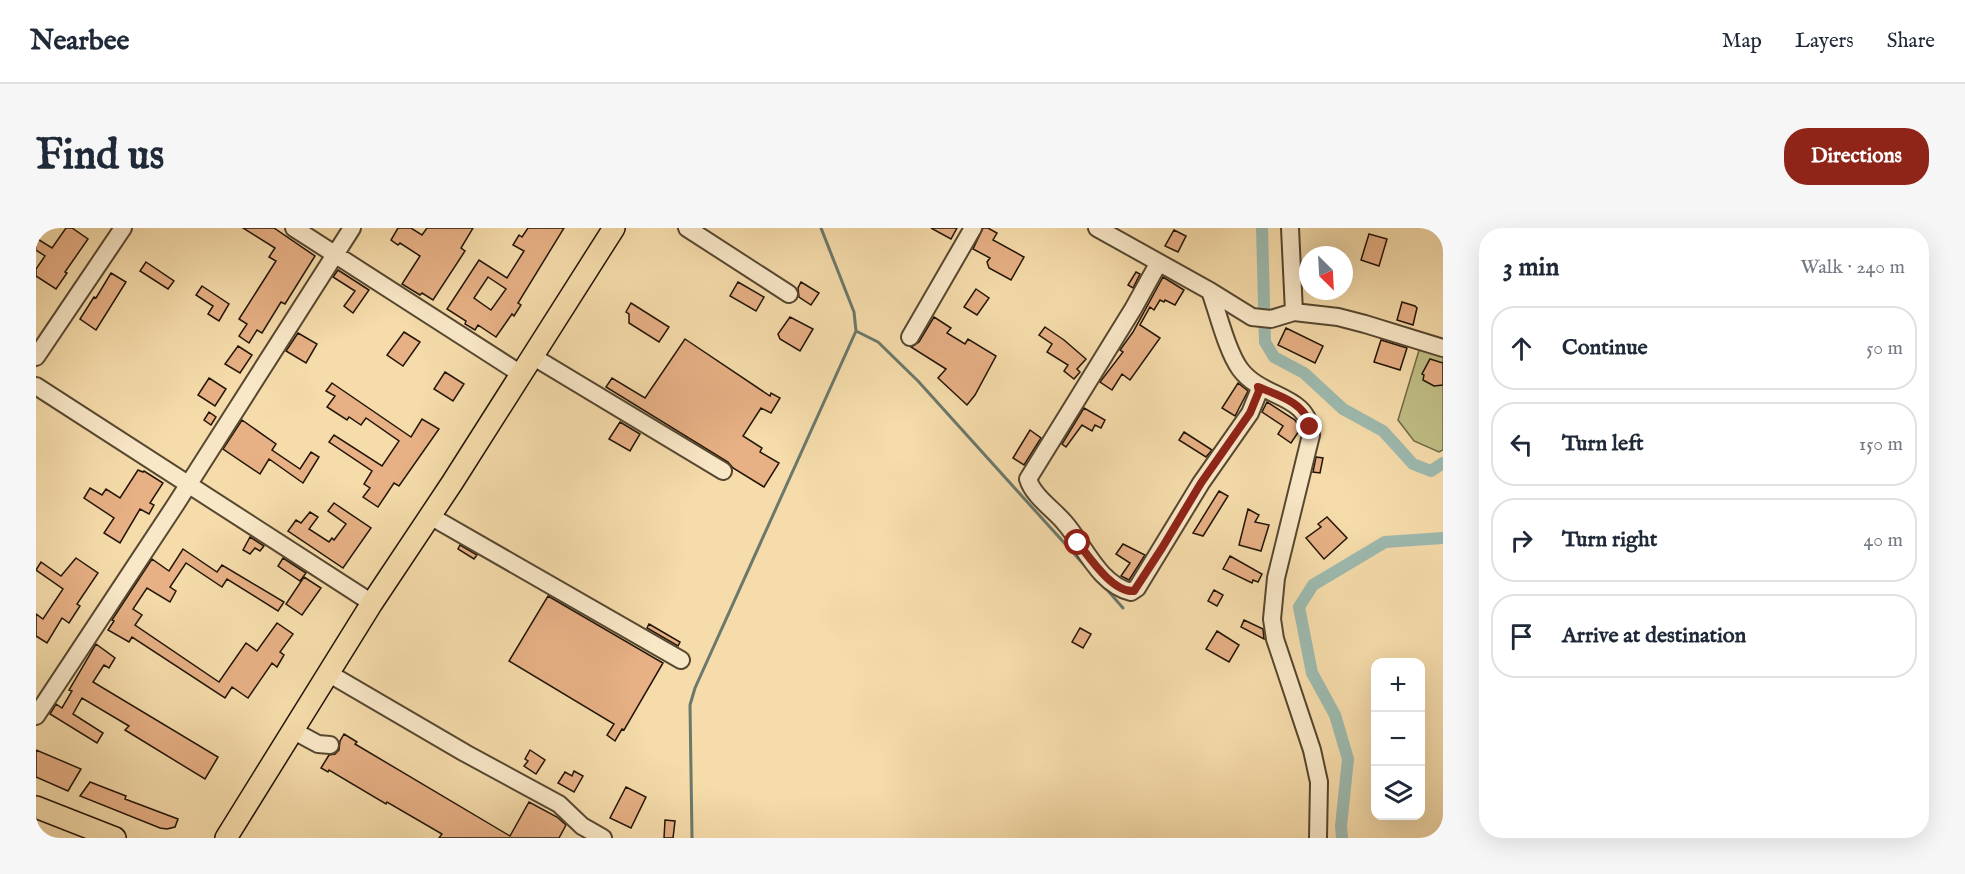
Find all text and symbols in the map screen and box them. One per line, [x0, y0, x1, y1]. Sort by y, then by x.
text: Nearbee [30, 24, 129, 59]
text: Map [1722, 28, 1762, 55]
text: Layers [1795, 28, 1854, 55]
text: Share [1887, 28, 1935, 55]
button: Directions [1784, 128, 1929, 185]
text: Find us [36, 130, 164, 183]
north arrow [1299, 246, 1353, 300]
text: 3 min [1503, 251, 1559, 284]
text: Walk · 240 m [1800, 255, 1905, 280]
icon: ahead [1505, 332, 1538, 365]
text: Continue [1562, 334, 1648, 362]
text: 50 m [1866, 336, 1903, 361]
route end [1296, 413, 1322, 439]
icon: left [1505, 428, 1538, 461]
text: Turn left [1562, 430, 1644, 458]
text: 150 m [1859, 432, 1903, 457]
icon: right [1505, 524, 1538, 557]
text: Turn right [1562, 526, 1657, 554]
text: 40 m [1864, 528, 1903, 553]
route start [1064, 529, 1090, 555]
icon: arrive [1505, 620, 1538, 653]
text: Arrive at destination [1562, 622, 1746, 650]
map controls [1371, 658, 1425, 820]
button: + [1371, 658, 1425, 712]
button: − [1371, 712, 1425, 766]
button: layers [1371, 766, 1425, 820]

